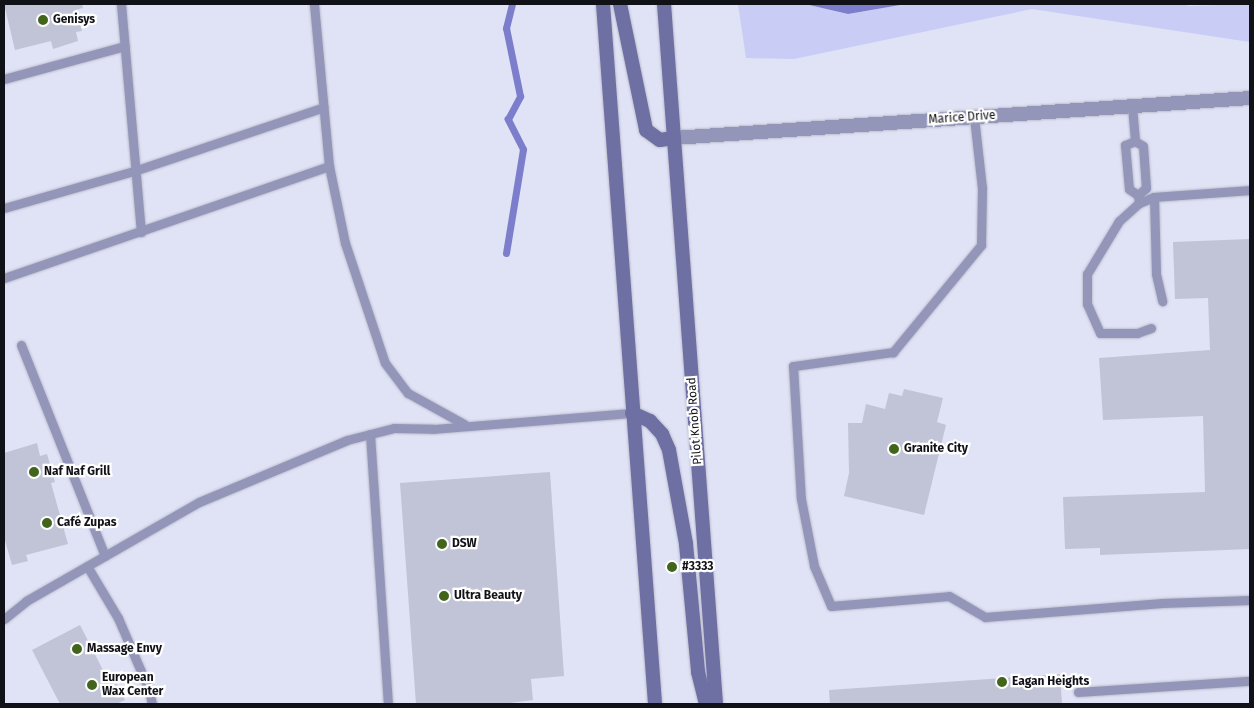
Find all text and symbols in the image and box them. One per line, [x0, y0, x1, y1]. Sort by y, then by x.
place label: Genisys [53, 13, 95, 27]
marker: Genisys [37, 14, 49, 26]
street label: Marice Drive [928, 108, 996, 128]
street label: Pilot Knob Road [685, 377, 705, 465]
place label: Granite City [904, 442, 968, 456]
marker: Granite City [888, 443, 900, 455]
place label: Naf Naf Grill [44, 465, 110, 479]
marker: Naf Naf Grill [28, 466, 40, 478]
place label: Café Zupas [57, 516, 116, 530]
marker: Café Zupas [41, 517, 53, 529]
place label: DSW [452, 537, 477, 551]
marker: DSW [436, 538, 448, 550]
place label: #3333 [682, 560, 714, 574]
marker: #3333 [666, 561, 678, 573]
place label: Ultra Beauty [454, 589, 522, 603]
marker: Ultra Beauty [438, 590, 450, 602]
place label: Massage Envy [87, 642, 162, 656]
marker: Massage Envy [71, 643, 83, 655]
place label: European Wax Center [102, 671, 163, 699]
place label: Eagan Heights [1012, 675, 1089, 689]
marker: Eagan Heights [996, 676, 1008, 688]
marker: European Wax Center [86, 679, 98, 691]

